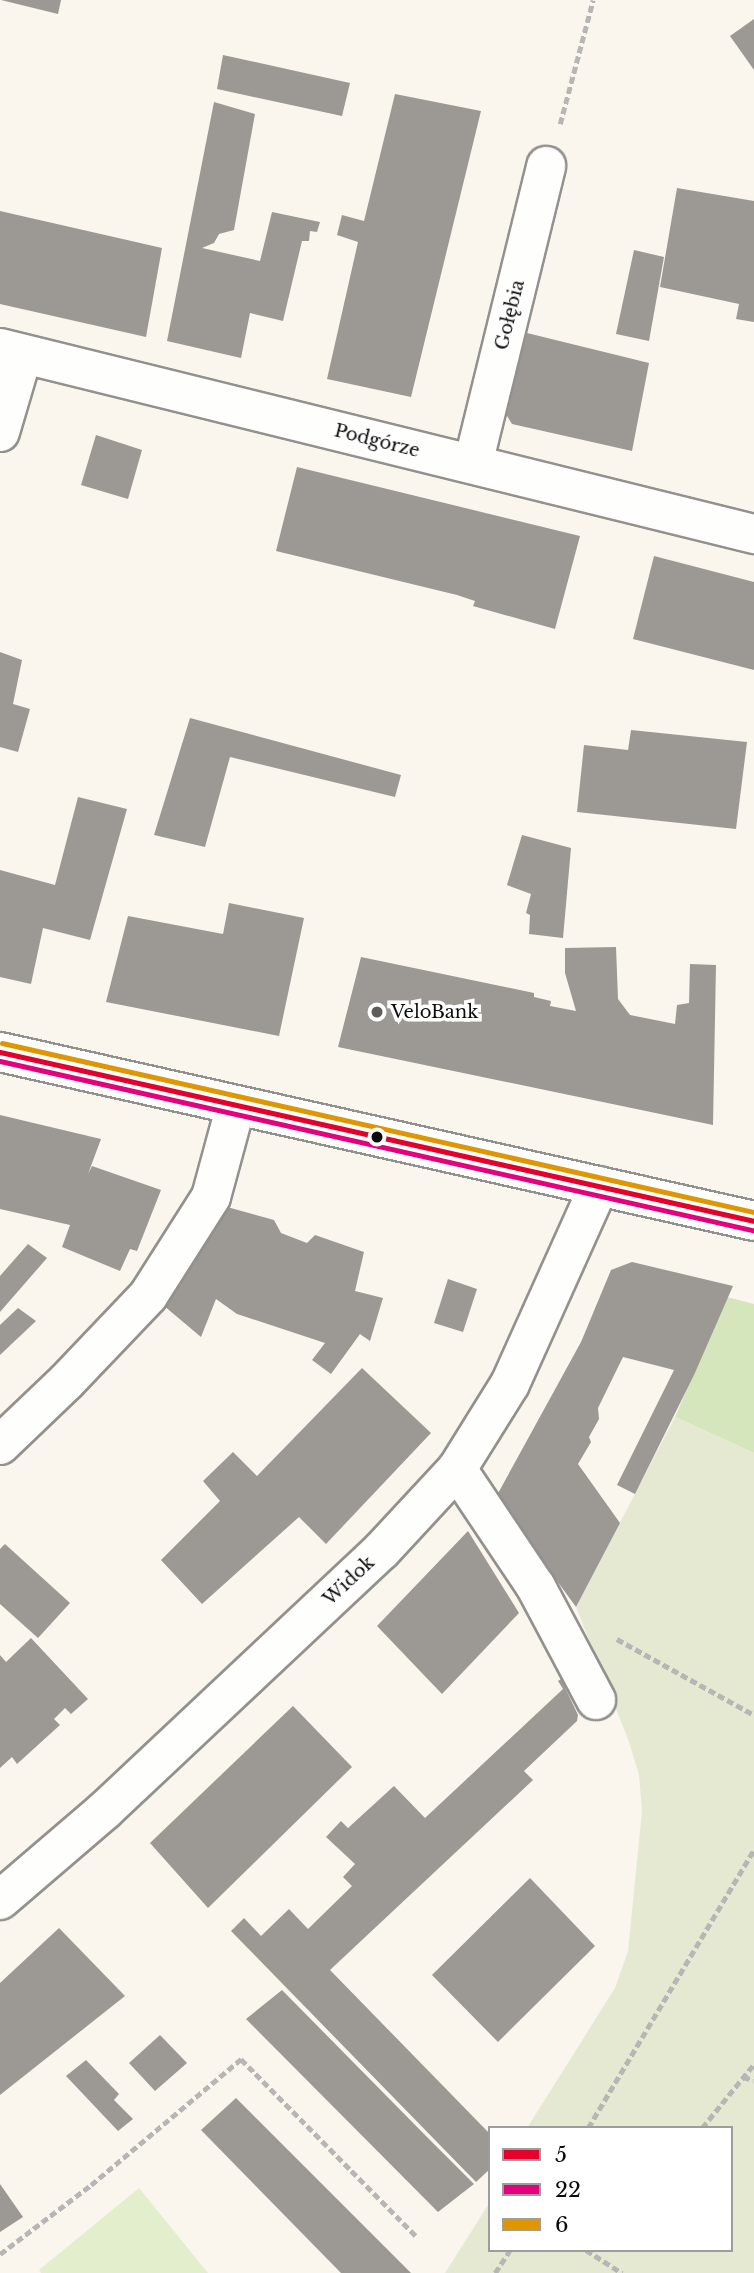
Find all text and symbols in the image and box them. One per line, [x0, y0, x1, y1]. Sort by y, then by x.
street label: Gołębia [491, 278, 529, 352]
street label: Podgórze [332, 420, 422, 462]
place label: VeloBank [391, 1001, 478, 1023]
marker: VeloBank [369, 1004, 385, 1020]
unlabelled marker [370, 1130, 384, 1144]
street label: Widok [319, 1552, 379, 1610]
legend [488, 2126, 733, 2252]
text: 5 [555, 2142, 567, 2168]
text: 22 [555, 2177, 581, 2203]
text: 6 [555, 2212, 569, 2238]

